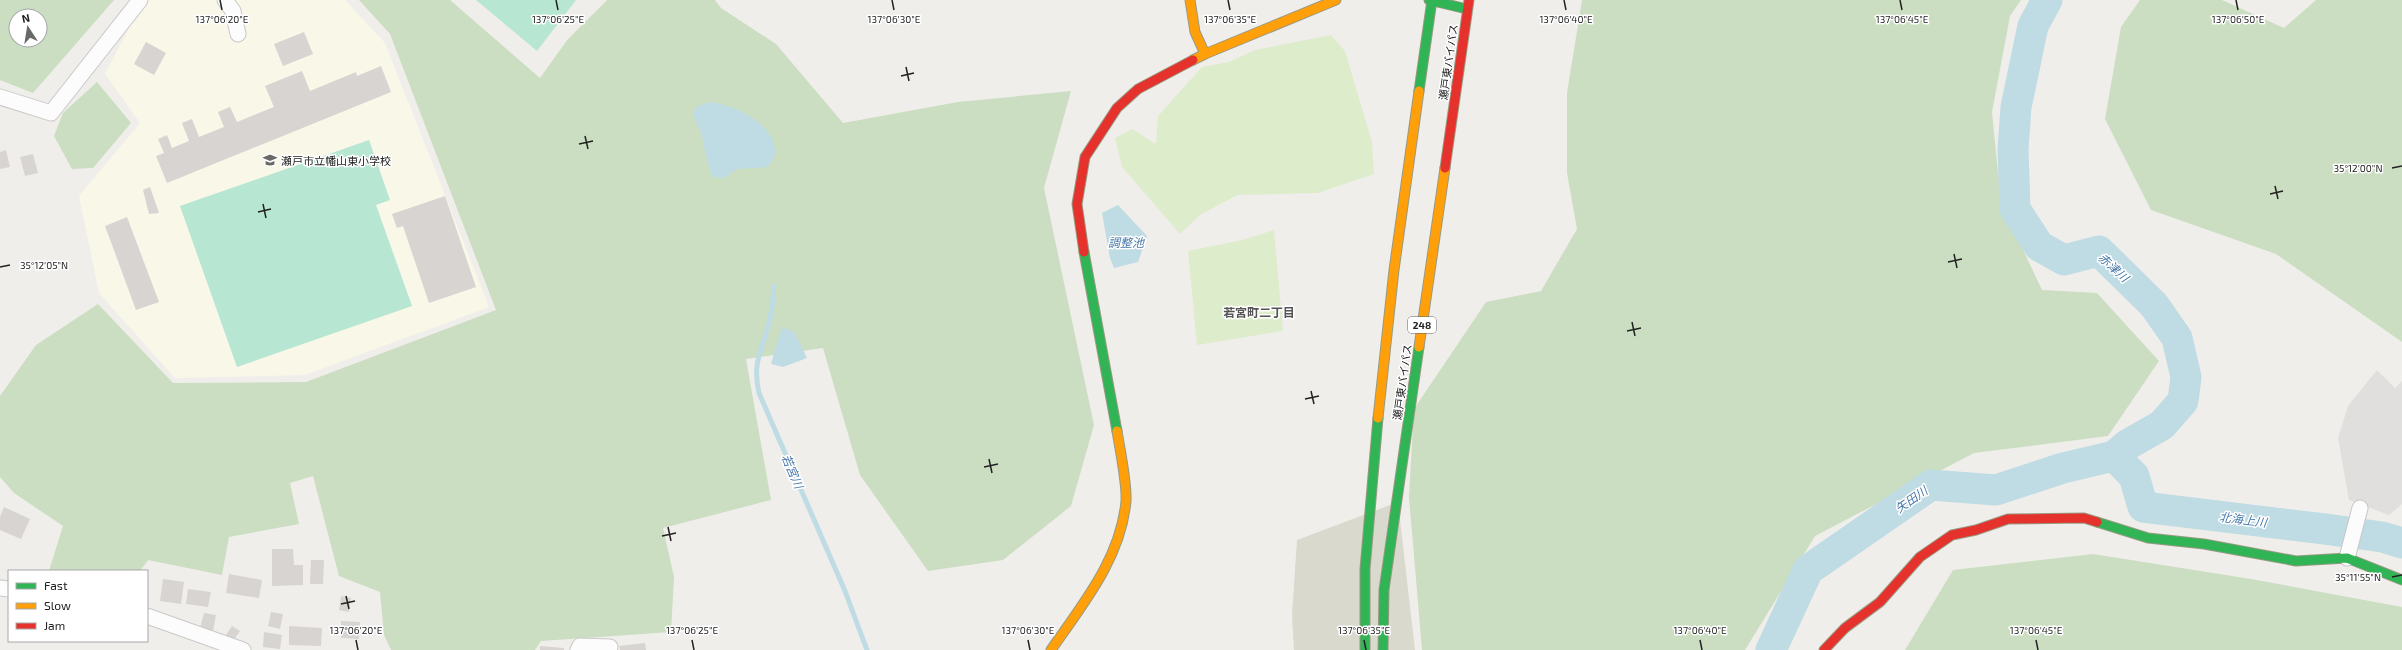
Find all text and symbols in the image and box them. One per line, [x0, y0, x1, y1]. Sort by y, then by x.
north arrow [8, 8, 48, 48]
text: N [21, 11, 31, 25]
text: 137°06'20"E [196, 13, 249, 25]
text: 137°06'25"E [532, 13, 585, 25]
text: 137°06'30"E [868, 13, 921, 25]
text: 137°06'35"E [1204, 13, 1256, 25]
text: 137°06'40"E [1539, 13, 1593, 25]
text: 137°06'45"E [1876, 13, 1929, 25]
text: 137°06'50"E [2212, 13, 2265, 25]
street label: 瀬戸東バイパス [1436, 23, 1460, 101]
school or university icon: 瀬戸市立幡山東小学校 [262, 152, 278, 168]
place label: 瀬戸市立幡山東小学校 [281, 154, 391, 167]
text: 35°12'00"N [2334, 162, 2382, 174]
water label: 調整池 [1108, 235, 1145, 249]
water label: 赤津川 [2096, 250, 2134, 286]
text: 35°12'05"N [20, 259, 68, 271]
district label: 若宮町二丁目 [1223, 305, 1295, 319]
road number: 248 [1408, 317, 1436, 333]
street label: 瀬戸東バイパス [1390, 343, 1414, 421]
water label: 若宮川 [780, 452, 807, 492]
water label: 矢田川 [1892, 482, 1931, 515]
water label: 北海上川 [2218, 509, 2270, 529]
legend [8, 570, 148, 642]
text: 35°11'55"N [2335, 571, 2381, 583]
text: Fast [44, 578, 68, 592]
text: Slow [44, 598, 71, 612]
text: Jam [44, 618, 65, 632]
text: 137°06'20"E [330, 624, 383, 636]
text: 137°06'25"E [666, 624, 719, 636]
text: 137°06'30"E [1002, 624, 1055, 636]
text: 137°06'35"E [1338, 624, 1390, 636]
text: 137°06'40"E [1673, 624, 1727, 636]
text: 137°06'45"E [2010, 624, 2063, 636]

